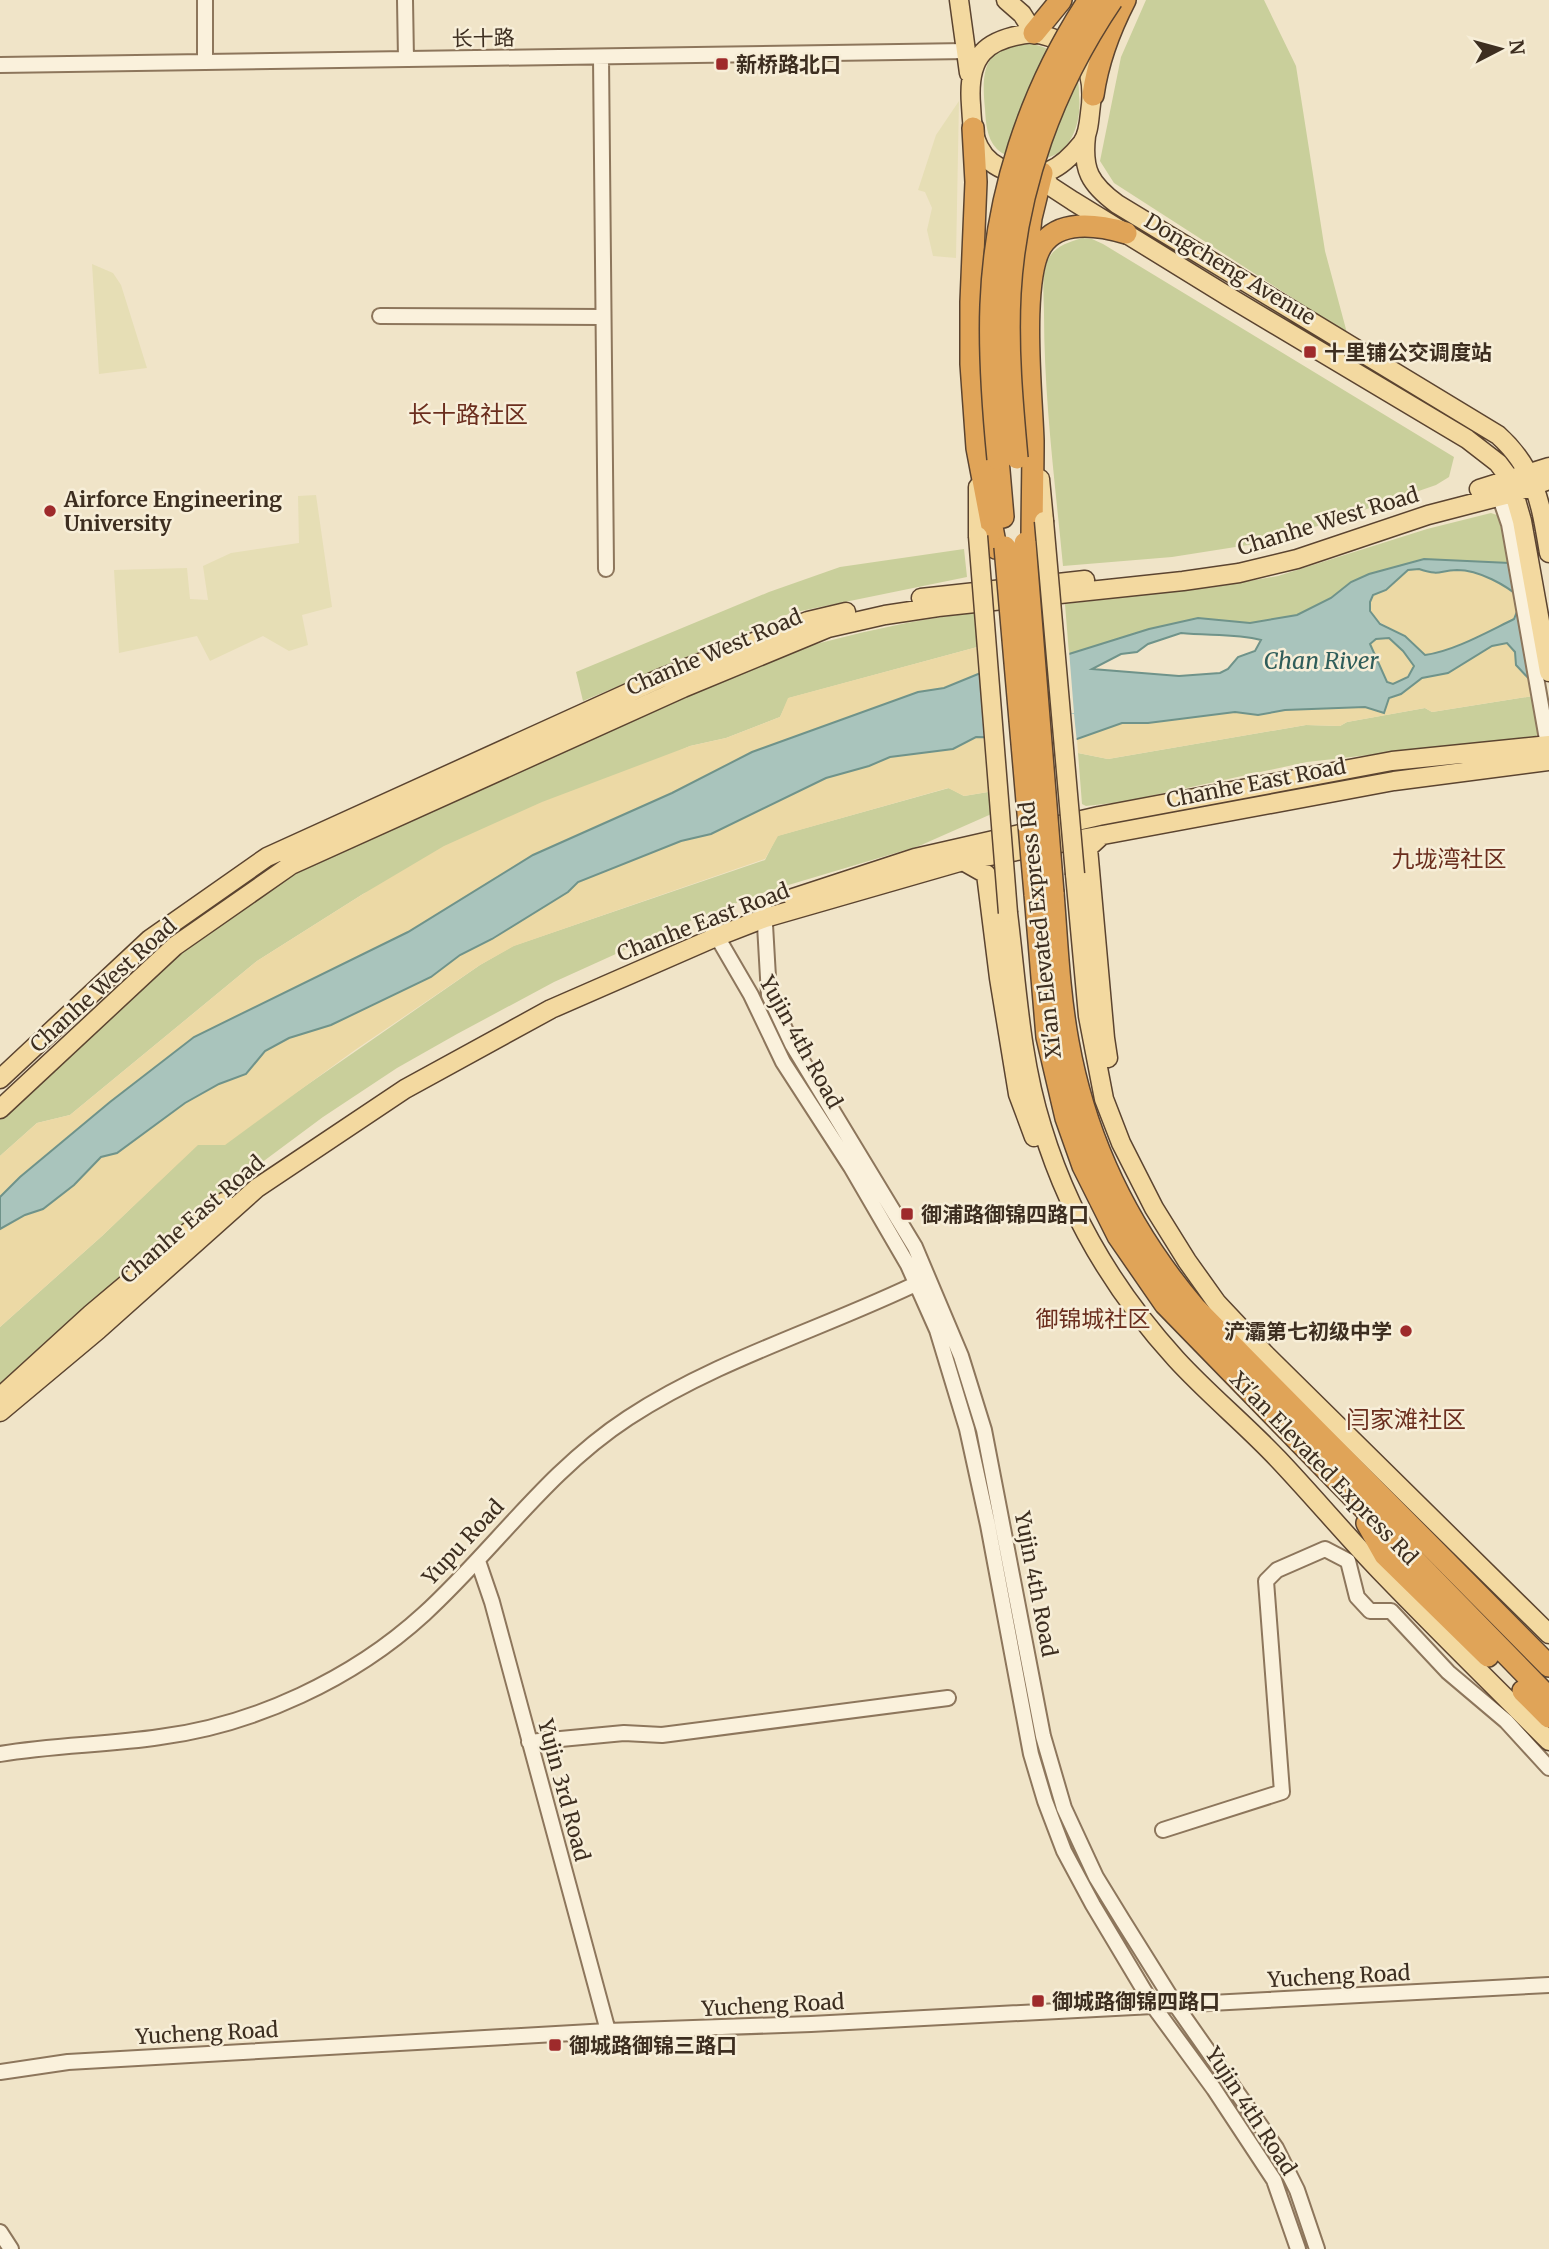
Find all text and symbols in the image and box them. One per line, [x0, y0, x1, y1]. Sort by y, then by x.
north arrow [1465, 14, 1535, 84]
street label: 长十路 [451, 24, 515, 52]
text: N [1504, 39, 1530, 56]
place label: 新桥路北口 [736, 51, 841, 78]
marker: 新桥路北口 [714, 56, 730, 72]
street label: Dongcheng Avenue [1140, 207, 1320, 331]
place label: 十里铺公交调度站 [1324, 339, 1492, 366]
marker: 十里铺公交调度站 [1302, 344, 1318, 360]
district label: 长十路社区 [408, 399, 528, 430]
street label: Chanhe West Road [1234, 481, 1422, 561]
place label: Airforce Engineering University [63, 486, 282, 537]
marker: Airforce Engineering University [42, 503, 58, 519]
street label: Chanhe West Road [622, 603, 806, 701]
water label: Chan River [1263, 646, 1379, 675]
street label: Chanhe East Road [1164, 752, 1348, 814]
street label: Xi'an Elevated Express Rd [1013, 800, 1067, 1060]
district label: 九垅湾社区 [1392, 844, 1507, 873]
street label: Chanhe East Road [613, 877, 793, 967]
street label: Chanhe West Road [24, 912, 182, 1058]
street label: Yujin 4th Road [753, 970, 849, 1113]
street label: Chanhe East Road [114, 1149, 270, 1289]
place label: 御浦路御锦四路口 [921, 1201, 1089, 1228]
marker: 御浦路御锦四路口 [899, 1206, 915, 1222]
district label: 御锦城社区 [1036, 1304, 1151, 1333]
place label: 浐灞第七初级中学 [1224, 1318, 1392, 1345]
marker: 浐灞第七初级中学 [1398, 1323, 1414, 1339]
street label: Xi'an Elevated Express Rd [1224, 1366, 1424, 1571]
district label: 闫家滩社区 [1346, 1404, 1466, 1435]
street label: Yupu Road [416, 1493, 510, 1591]
street label: Yujin 4th Road [1008, 1508, 1063, 1659]
street label: Yujin 3rd Road [532, 1715, 596, 1864]
street label: Yucheng Road [1266, 1959, 1411, 1993]
street label: Yucheng Road [700, 1988, 845, 2022]
place label: 御城路御锦四路口 [1052, 1988, 1220, 2015]
marker: 御城路御锦四路口 [1030, 1993, 1046, 2009]
street label: Yucheng Road [134, 2016, 279, 2050]
place label: 御城路御锦三路口 [569, 2032, 737, 2059]
marker: 御城路御锦三路口 [547, 2037, 563, 2053]
street label: Yujin 4th Road [1199, 2041, 1303, 2181]

